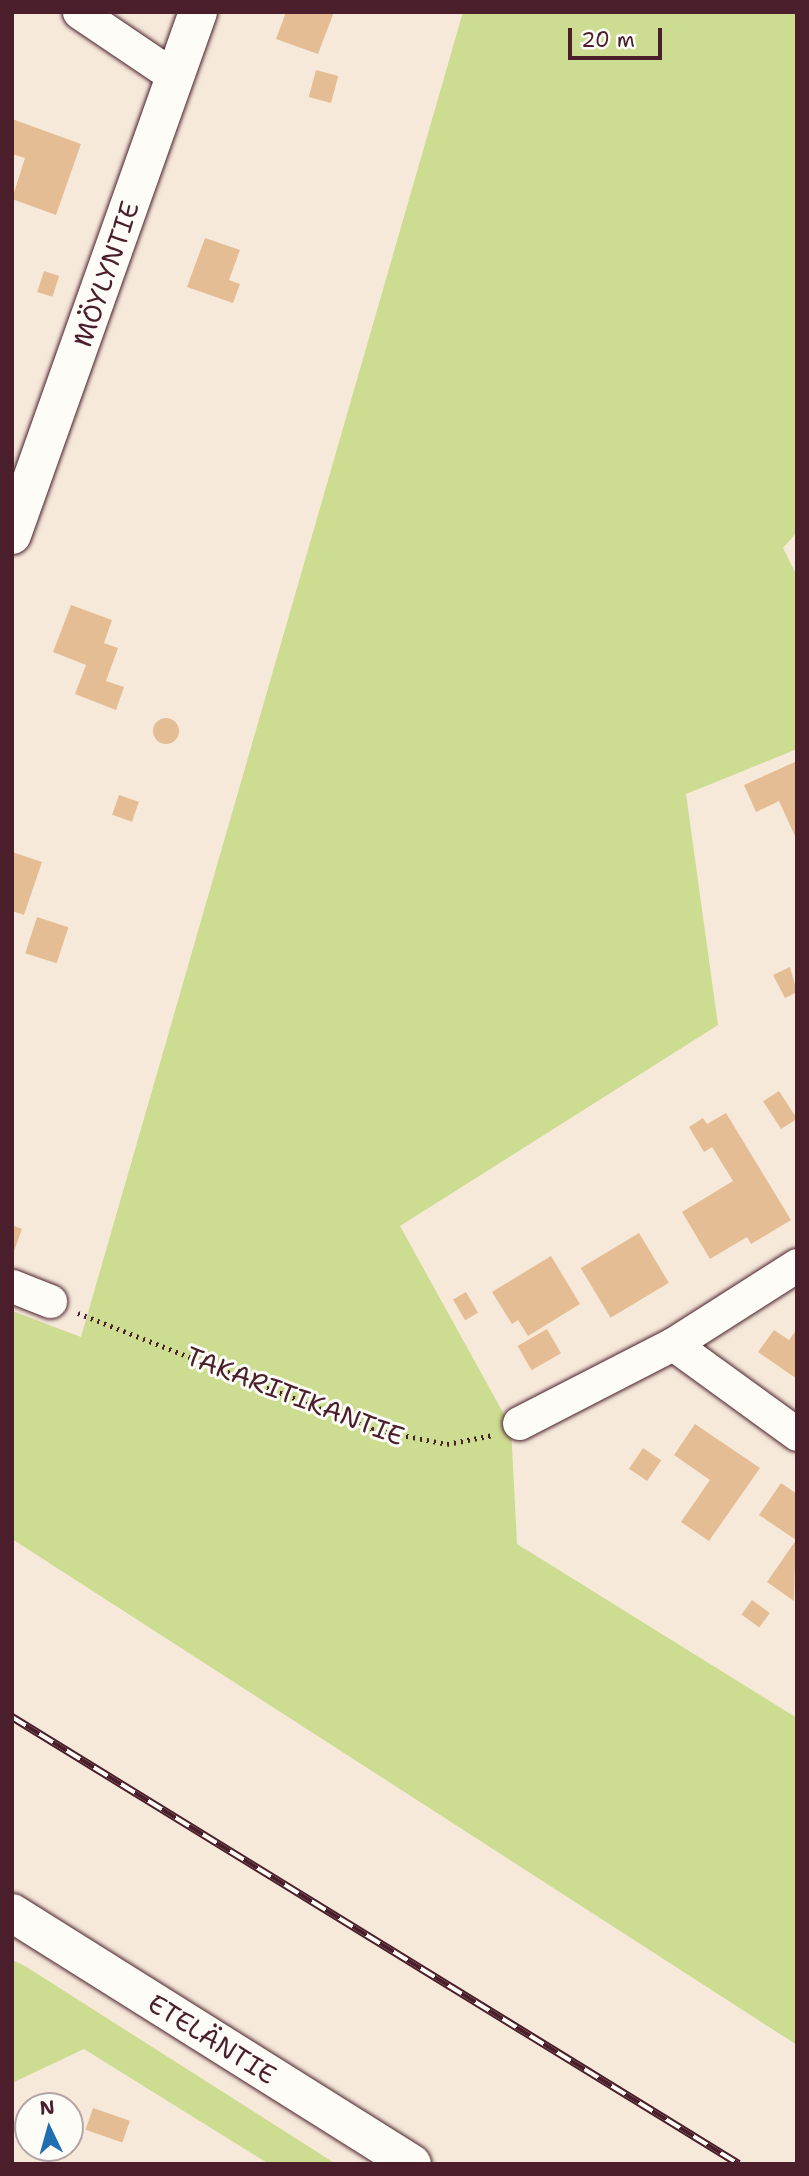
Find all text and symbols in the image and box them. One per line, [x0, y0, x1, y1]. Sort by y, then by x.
scale bar [571, 14, 666, 58]
text: 20 m [581, 26, 635, 54]
street label: MÖYLYNTIE [67, 197, 145, 351]
street label: TAKARITIKANTIE [182, 1340, 408, 1452]
street label: ETELÄNTIE [142, 1987, 282, 2091]
north arrow [14, 2092, 84, 2162]
text: N [39, 2094, 56, 2121]

